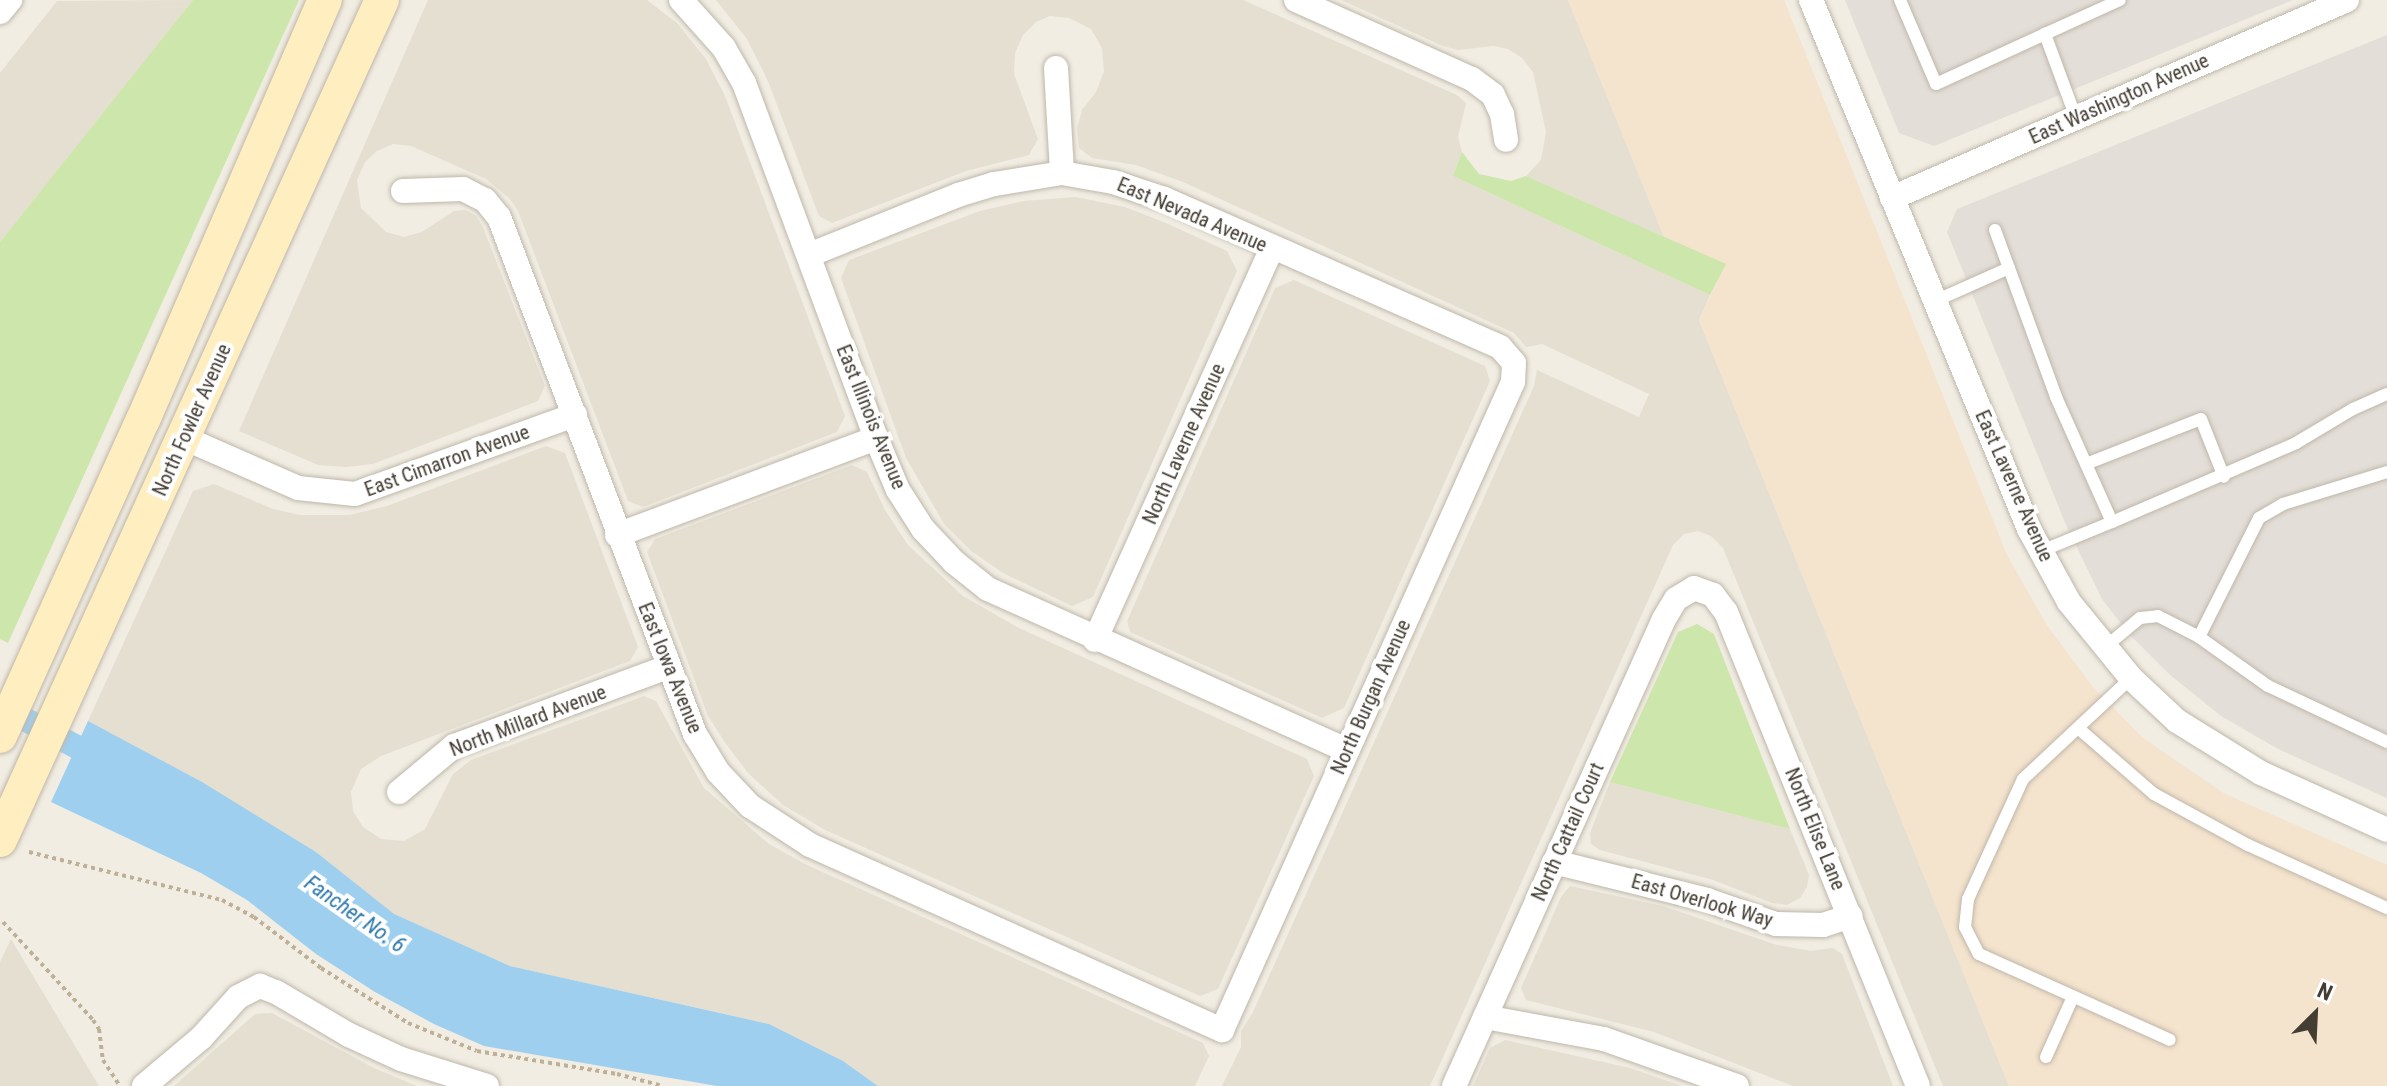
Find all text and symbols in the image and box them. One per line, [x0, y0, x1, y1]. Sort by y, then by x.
street label: East Washington Avenue [2025, 49, 2213, 149]
street label: East Nevada Avenue [1113, 173, 1271, 257]
street label: North Fowler Avenue [148, 340, 236, 500]
street label: East Illinois Avenue [831, 341, 911, 493]
street label: North Laverne Avenue [1138, 360, 1230, 528]
street label: East Laverne Avenue [1970, 407, 2058, 565]
street label: East Cimarron Avenue [361, 420, 533, 502]
street label: East Iowa Avenue [633, 599, 707, 737]
street label: North Burgan Avenue [1326, 616, 1416, 778]
street label: North Millard Avenue [446, 680, 610, 762]
street label: North Cattail Court [1527, 759, 1609, 905]
street label: North Elise Lane [1780, 764, 1850, 894]
street label: East Overlook Way [1629, 869, 1775, 933]
water label: Fancher No. 6 [299, 870, 411, 958]
north arrow [2275, 974, 2355, 1054]
text: N [2314, 977, 2336, 1006]

